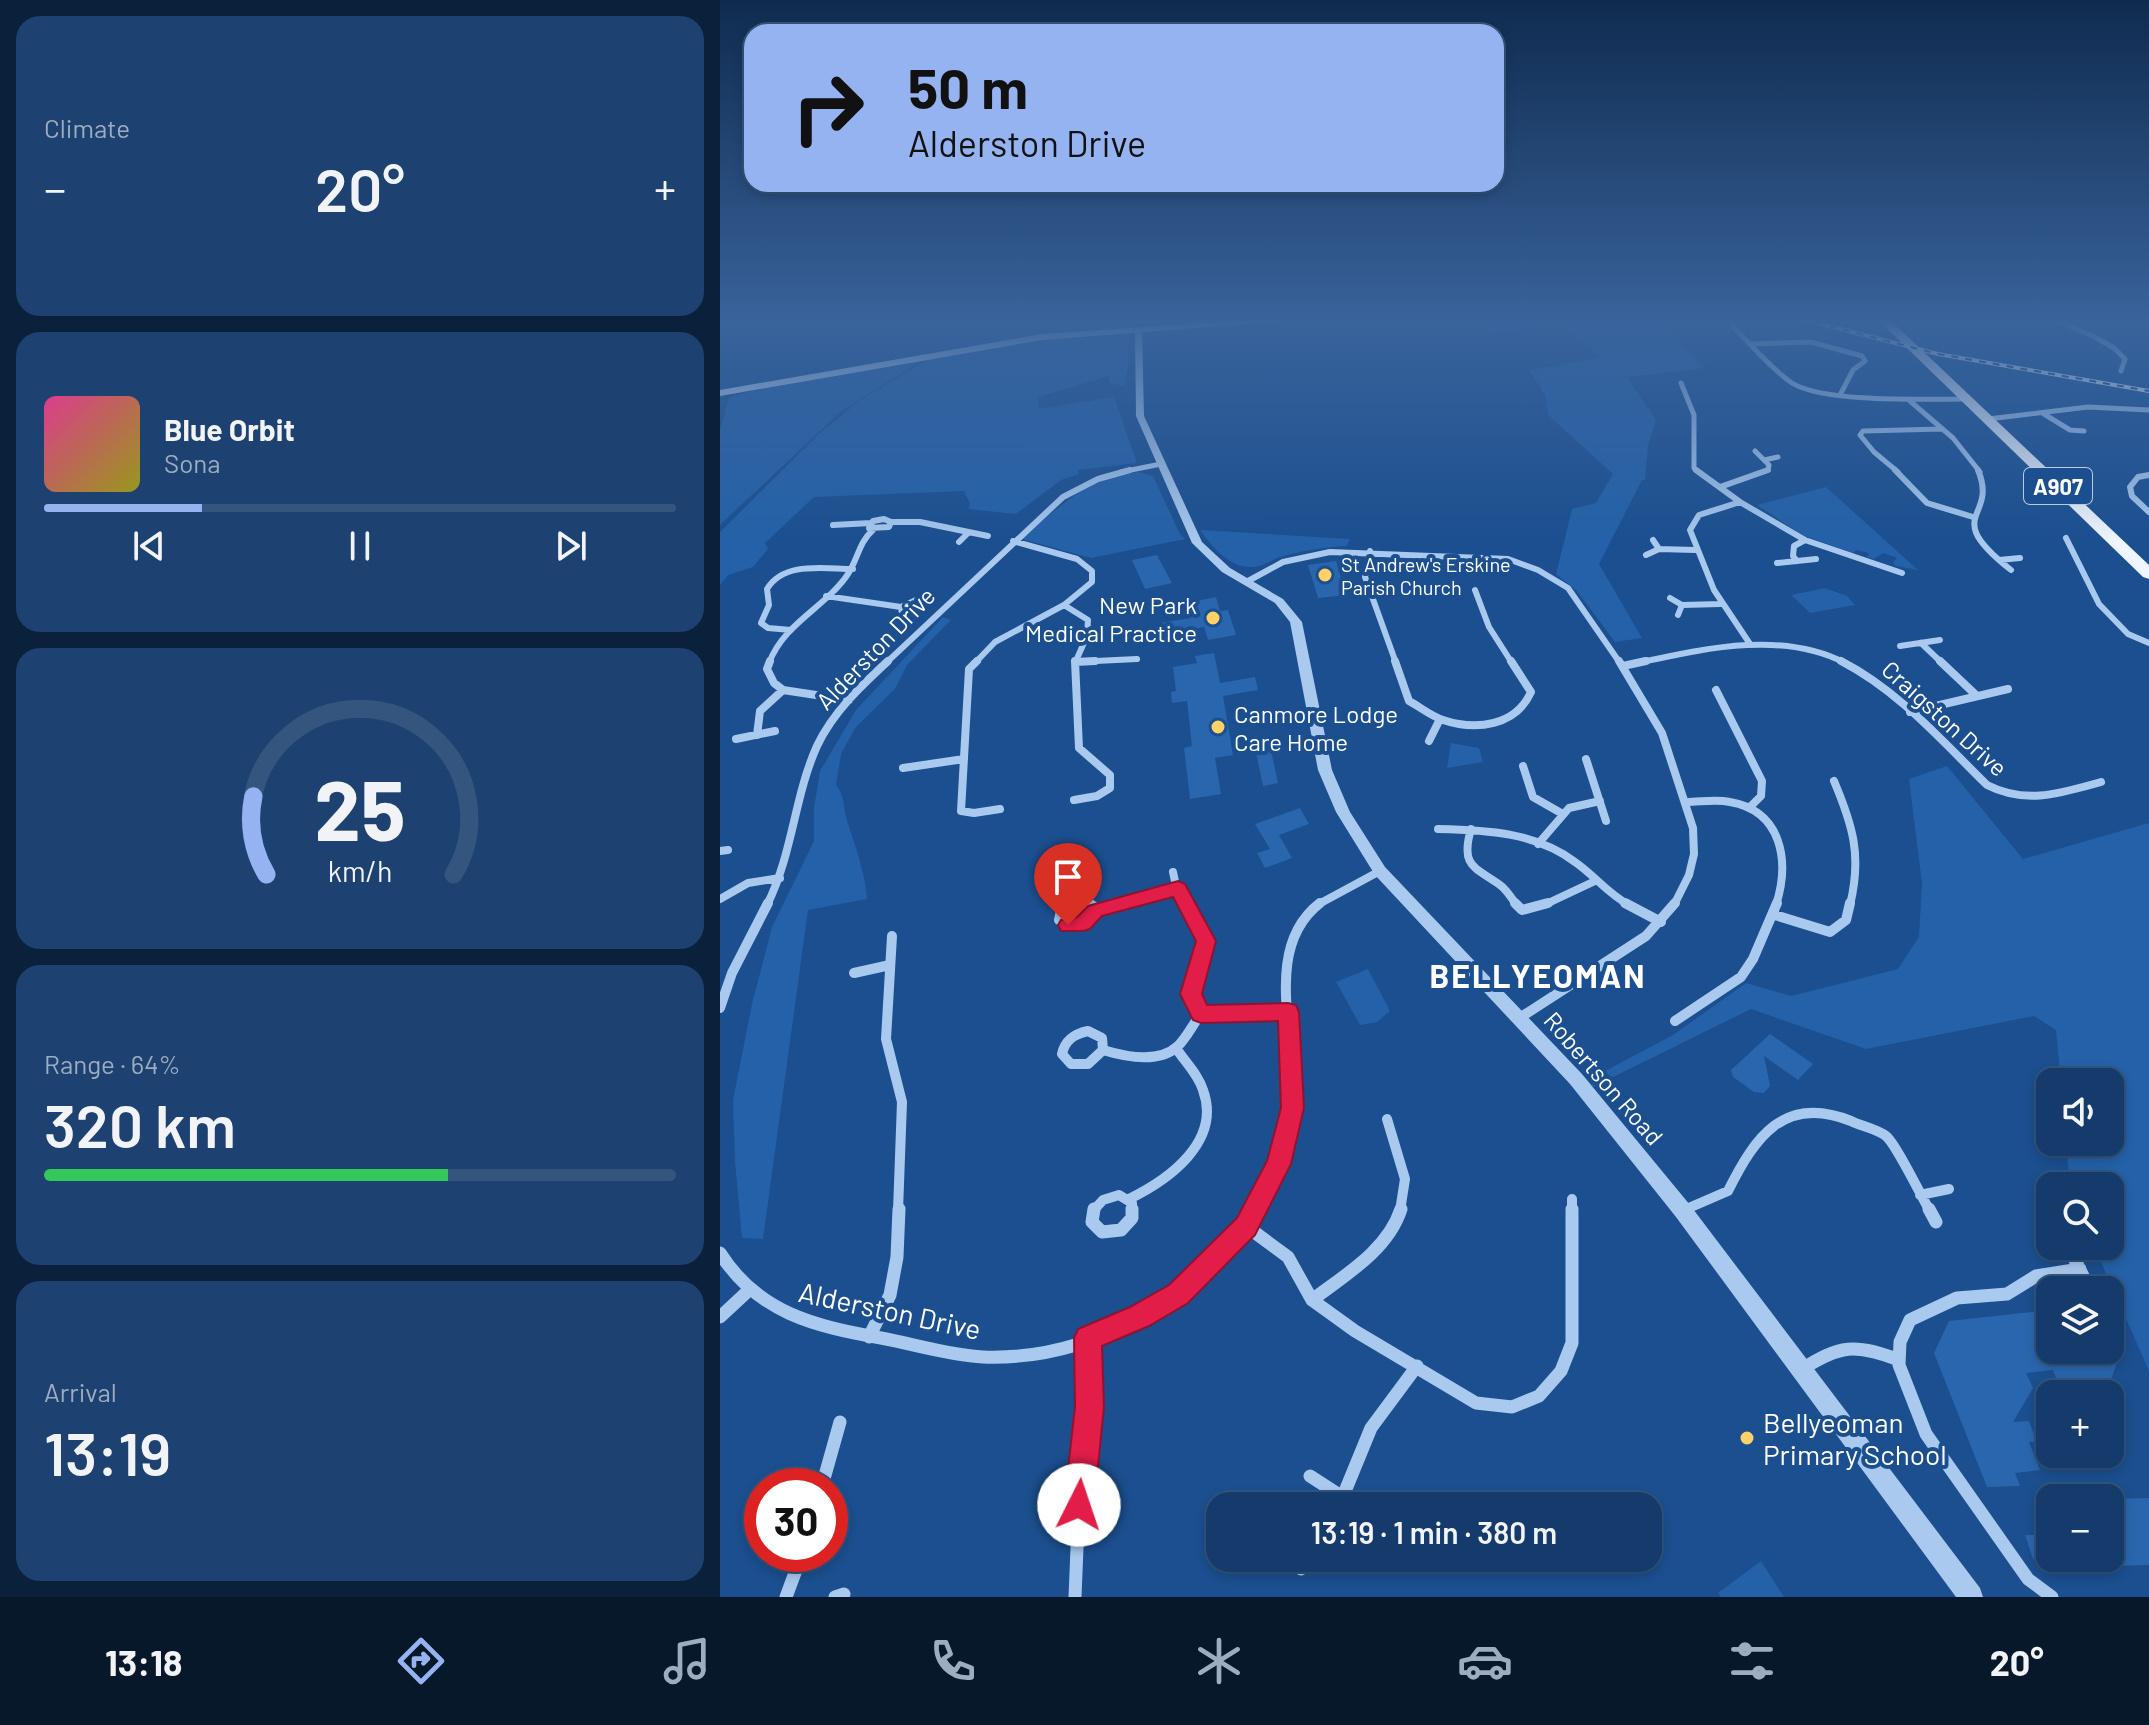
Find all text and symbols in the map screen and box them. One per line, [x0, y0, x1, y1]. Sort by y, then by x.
text: 50 m [908, 53, 1028, 120]
icon: right [776, 56, 880, 160]
text: Climate [44, 112, 130, 143]
text: Alderston Drive [908, 121, 1146, 164]
text: 20° [315, 152, 405, 224]
text: − [44, 161, 66, 214]
text: + [654, 161, 676, 214]
text: Blue Orbit [164, 411, 295, 447]
text: Sona [164, 447, 221, 478]
road number: A907 [2024, 468, 2092, 504]
icon: previous [127, 524, 171, 568]
icon: pause [338, 524, 382, 568]
icon: next [549, 524, 593, 568]
place label: St Andrew's Erskine Parish Church [1341, 552, 1511, 599]
marker: St Andrew's Erskine Parish Church [1316, 566, 1334, 584]
street label: Alderston Drive [809, 581, 941, 715]
place label: New Park Medical Practice [1025, 590, 1197, 647]
marker: New Park Medical Practice [1204, 609, 1222, 627]
street label: Craigston Drive [1876, 654, 2014, 782]
place label: Canmore Lodge Care Home [1234, 699, 1398, 756]
marker: Canmore Lodge Care Home [1209, 718, 1227, 736]
text: 25 [314, 757, 406, 857]
pin [1034, 843, 1102, 925]
text: km/h [328, 853, 392, 888]
icon: arrive [1046, 855, 1090, 899]
district label: BELLYEOMAN [1429, 956, 1647, 994]
street label: Robertson Road [1538, 1006, 1670, 1150]
text: Range · 64% [44, 1048, 181, 1079]
map controls [2036, 1068, 2124, 1572]
button: sound [2036, 1068, 2124, 1156]
text: 320 km [44, 1088, 236, 1160]
button: search [2036, 1172, 2124, 1260]
street label: Alderston Drive [796, 1274, 984, 1346]
button: layers [2036, 1276, 2124, 1364]
text: Arrival [44, 1376, 117, 1407]
button: + [2036, 1380, 2124, 1468]
place label: Bellyeoman Primary School [1763, 1405, 1947, 1471]
text: 13:19 [44, 1416, 171, 1488]
marker: Bellyeoman Primary School [1738, 1429, 1756, 1447]
position arrow [1037, 1463, 1121, 1547]
speed limit sign: 30 [744, 1468, 848, 1572]
button: − [2036, 1484, 2124, 1572]
text: 13:19 · 1 min · 380 m [1311, 1514, 1557, 1550]
icon: directions [393, 1633, 449, 1689]
icon: music [659, 1633, 715, 1689]
icon: phone [925, 1633, 981, 1689]
icon: climate [1191, 1633, 1247, 1689]
icon: car [1457, 1633, 1513, 1689]
icon: filters [1724, 1633, 1780, 1689]
text: 13:18 [105, 1640, 183, 1683]
text: 20° [1990, 1640, 2044, 1683]

